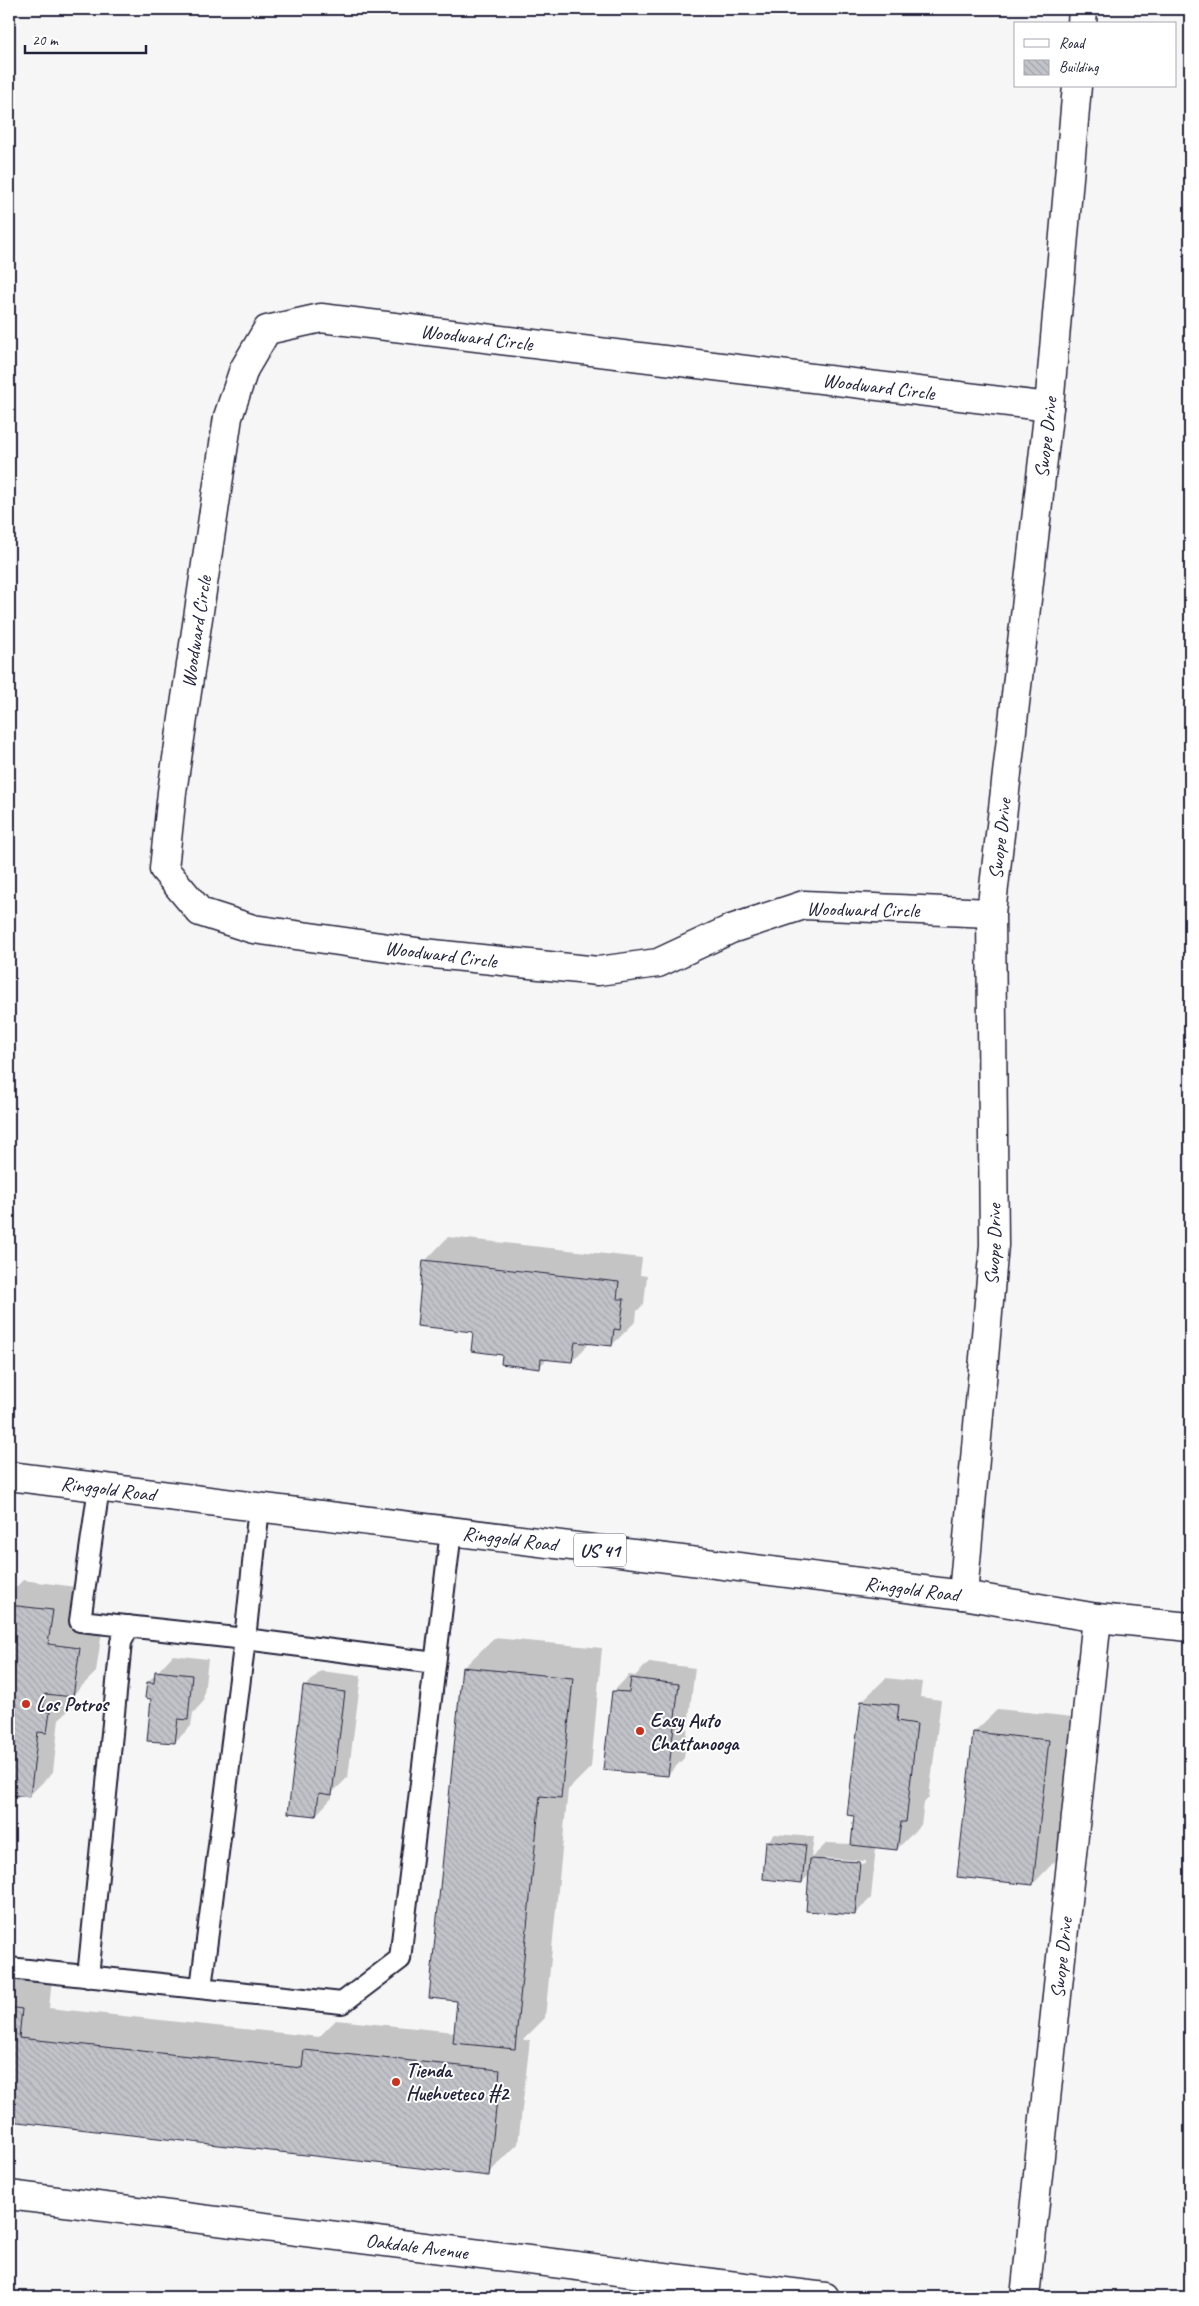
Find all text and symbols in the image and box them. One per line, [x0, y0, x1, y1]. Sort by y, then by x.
scale bar [25, 22, 146, 54]
legend [1014, 22, 1176, 88]
text: 20 m [32, 31, 59, 50]
text: Road [1059, 34, 1086, 53]
text: Building [1059, 58, 1099, 77]
street label: Woodward Circle [419, 318, 536, 357]
street label: Woodward Circle [821, 367, 938, 406]
street label: Swope Drive [1029, 395, 1063, 479]
street label: Woodward Circle [176, 573, 217, 689]
street label: Swope Drive [983, 796, 1017, 881]
street label: Woodward Circle [807, 896, 921, 923]
street label: Woodward Circle [384, 935, 500, 974]
street label: Swope Drive [979, 1202, 1007, 1286]
street label: Ringgold Road [59, 1471, 160, 1508]
street label: Ringgold Road [461, 1521, 562, 1558]
road number: US 41 [574, 1534, 626, 1566]
street label: Ringgold Road [863, 1571, 964, 1608]
place label: Los Potros [36, 1692, 110, 1717]
marker: Los Potros [20, 1698, 32, 1710]
place label: Easy Auto Chattanooga [650, 1708, 740, 1756]
marker: Easy Auto Chattanooga [634, 1725, 646, 1737]
street label: Swope Drive [1045, 1915, 1078, 2000]
place label: Tienda Huehueteco #2 [406, 2058, 510, 2106]
marker: Tienda Huehueteco #2 [390, 2076, 402, 2088]
street label: Oakdale Avenue [364, 2228, 471, 2265]

